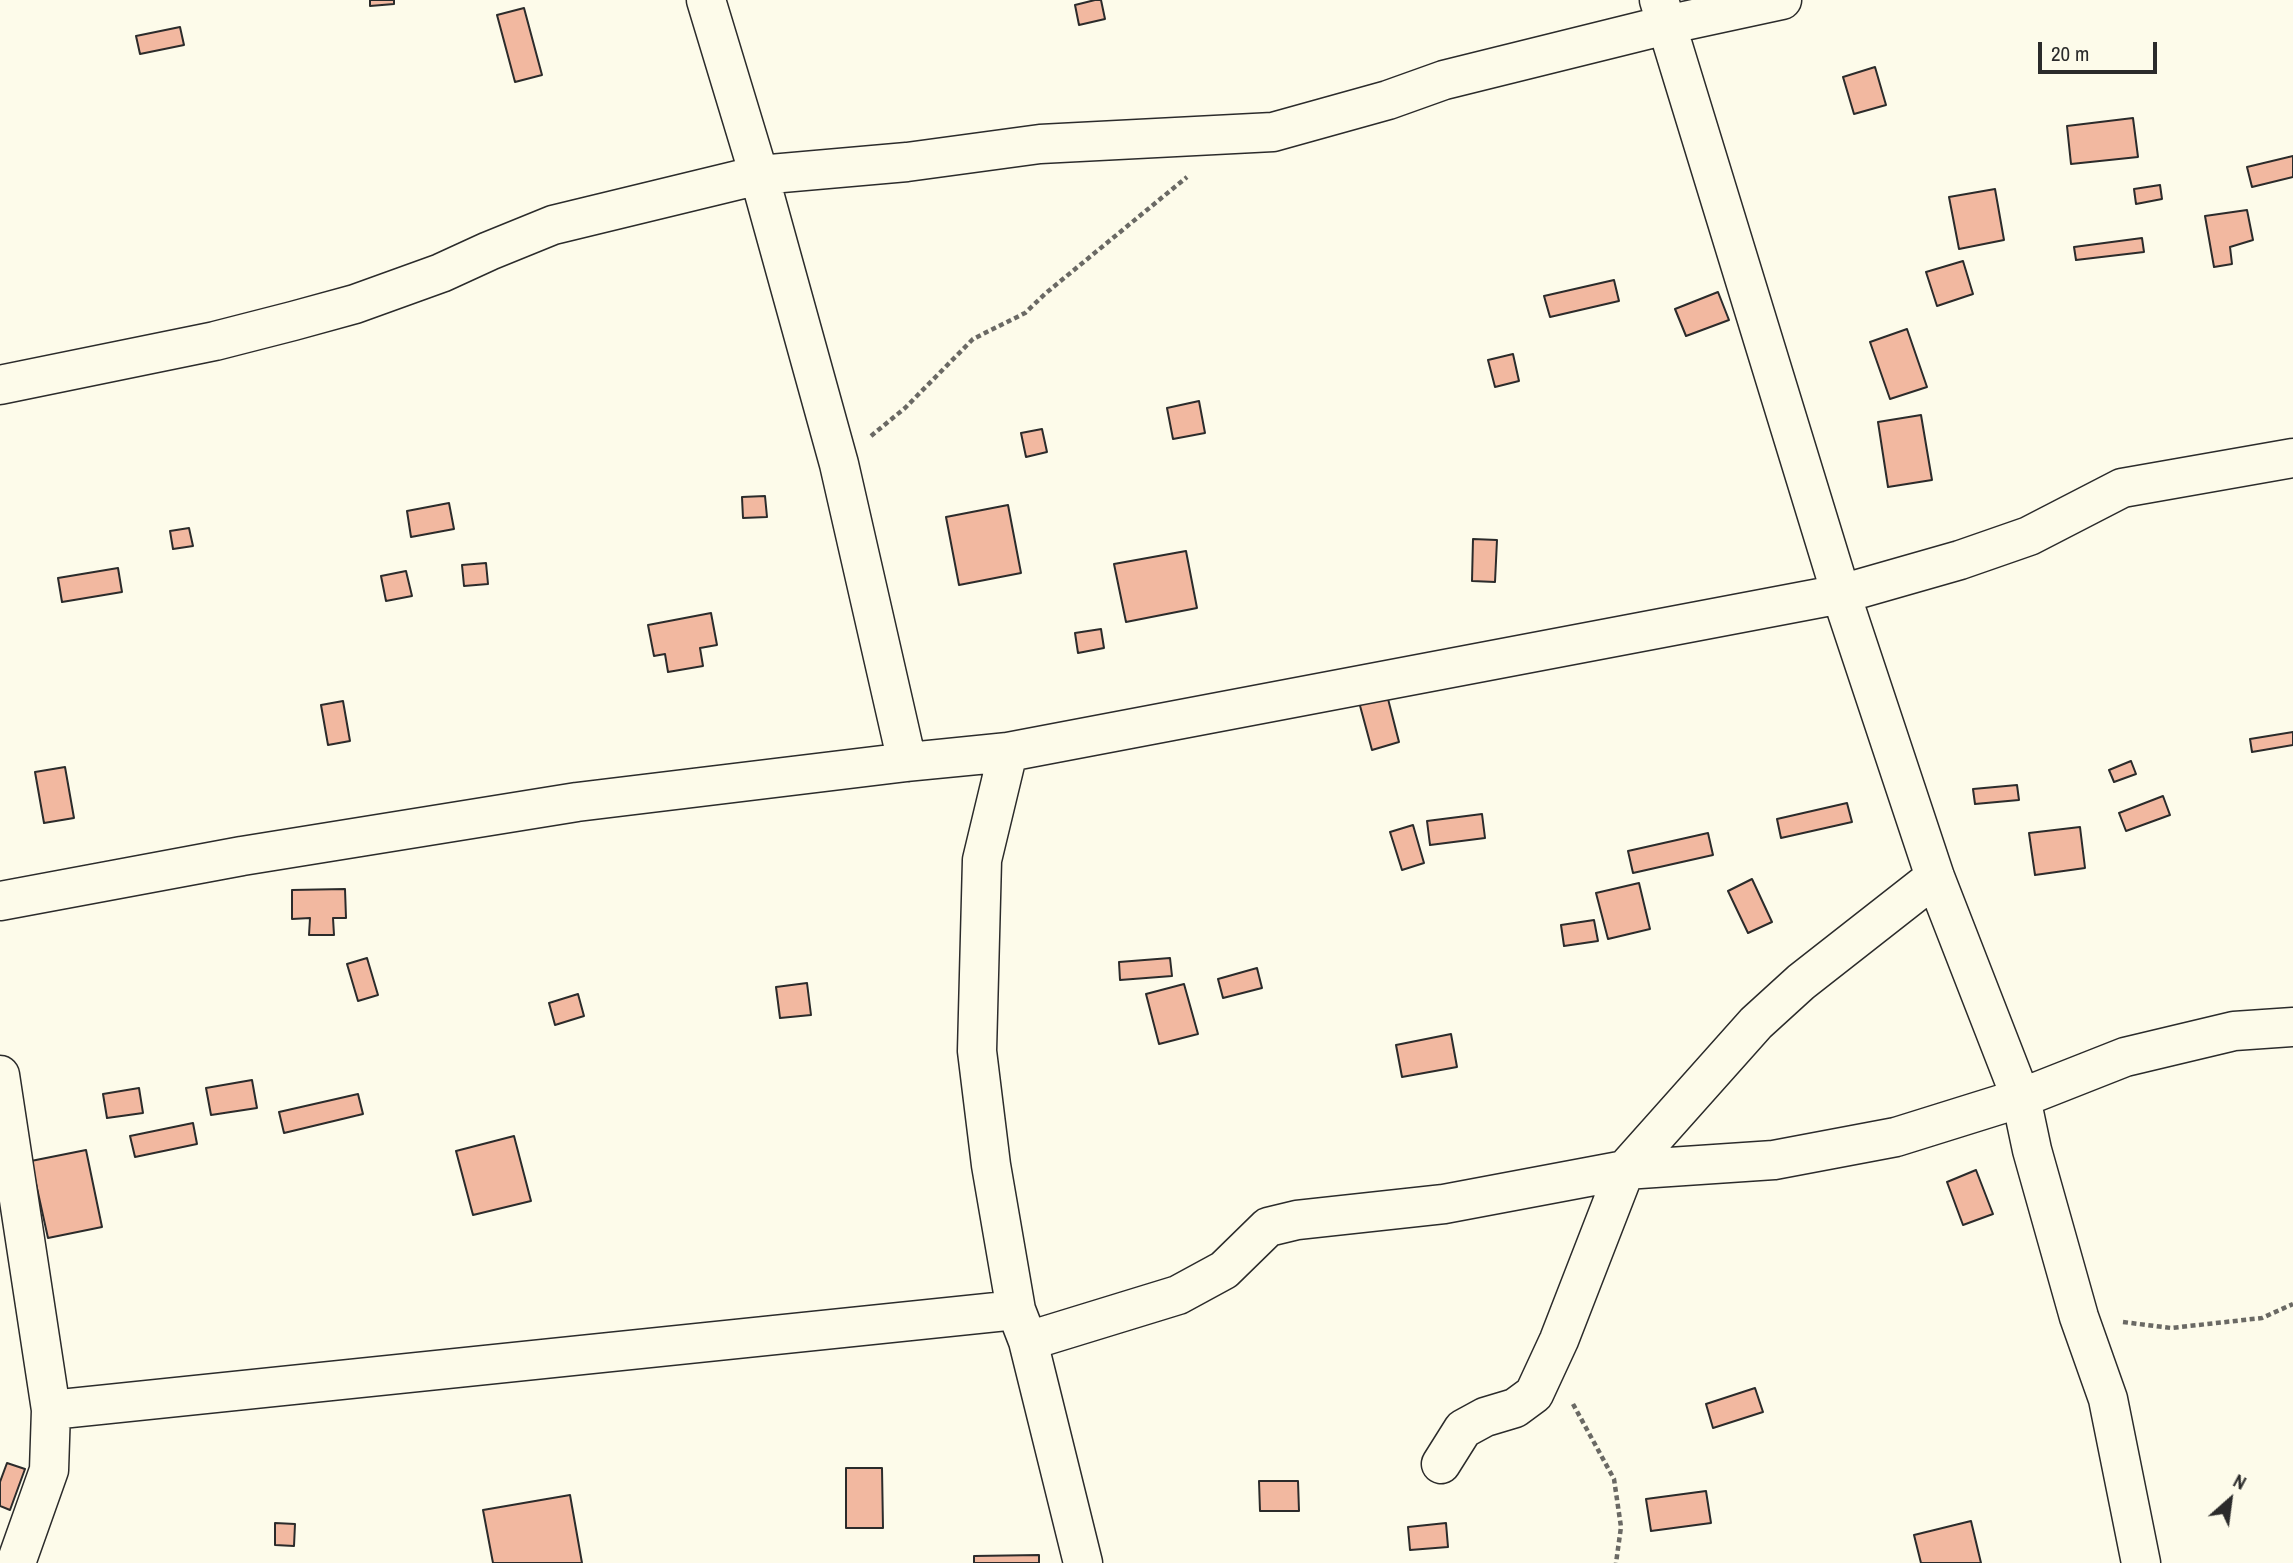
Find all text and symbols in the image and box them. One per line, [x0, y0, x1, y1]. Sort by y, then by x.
scale bar [2041, 28, 2160, 72]
text: 20 m [2051, 39, 2089, 68]
north arrow [2195, 1465, 2265, 1535]
text: N [2229, 1467, 2251, 1496]

